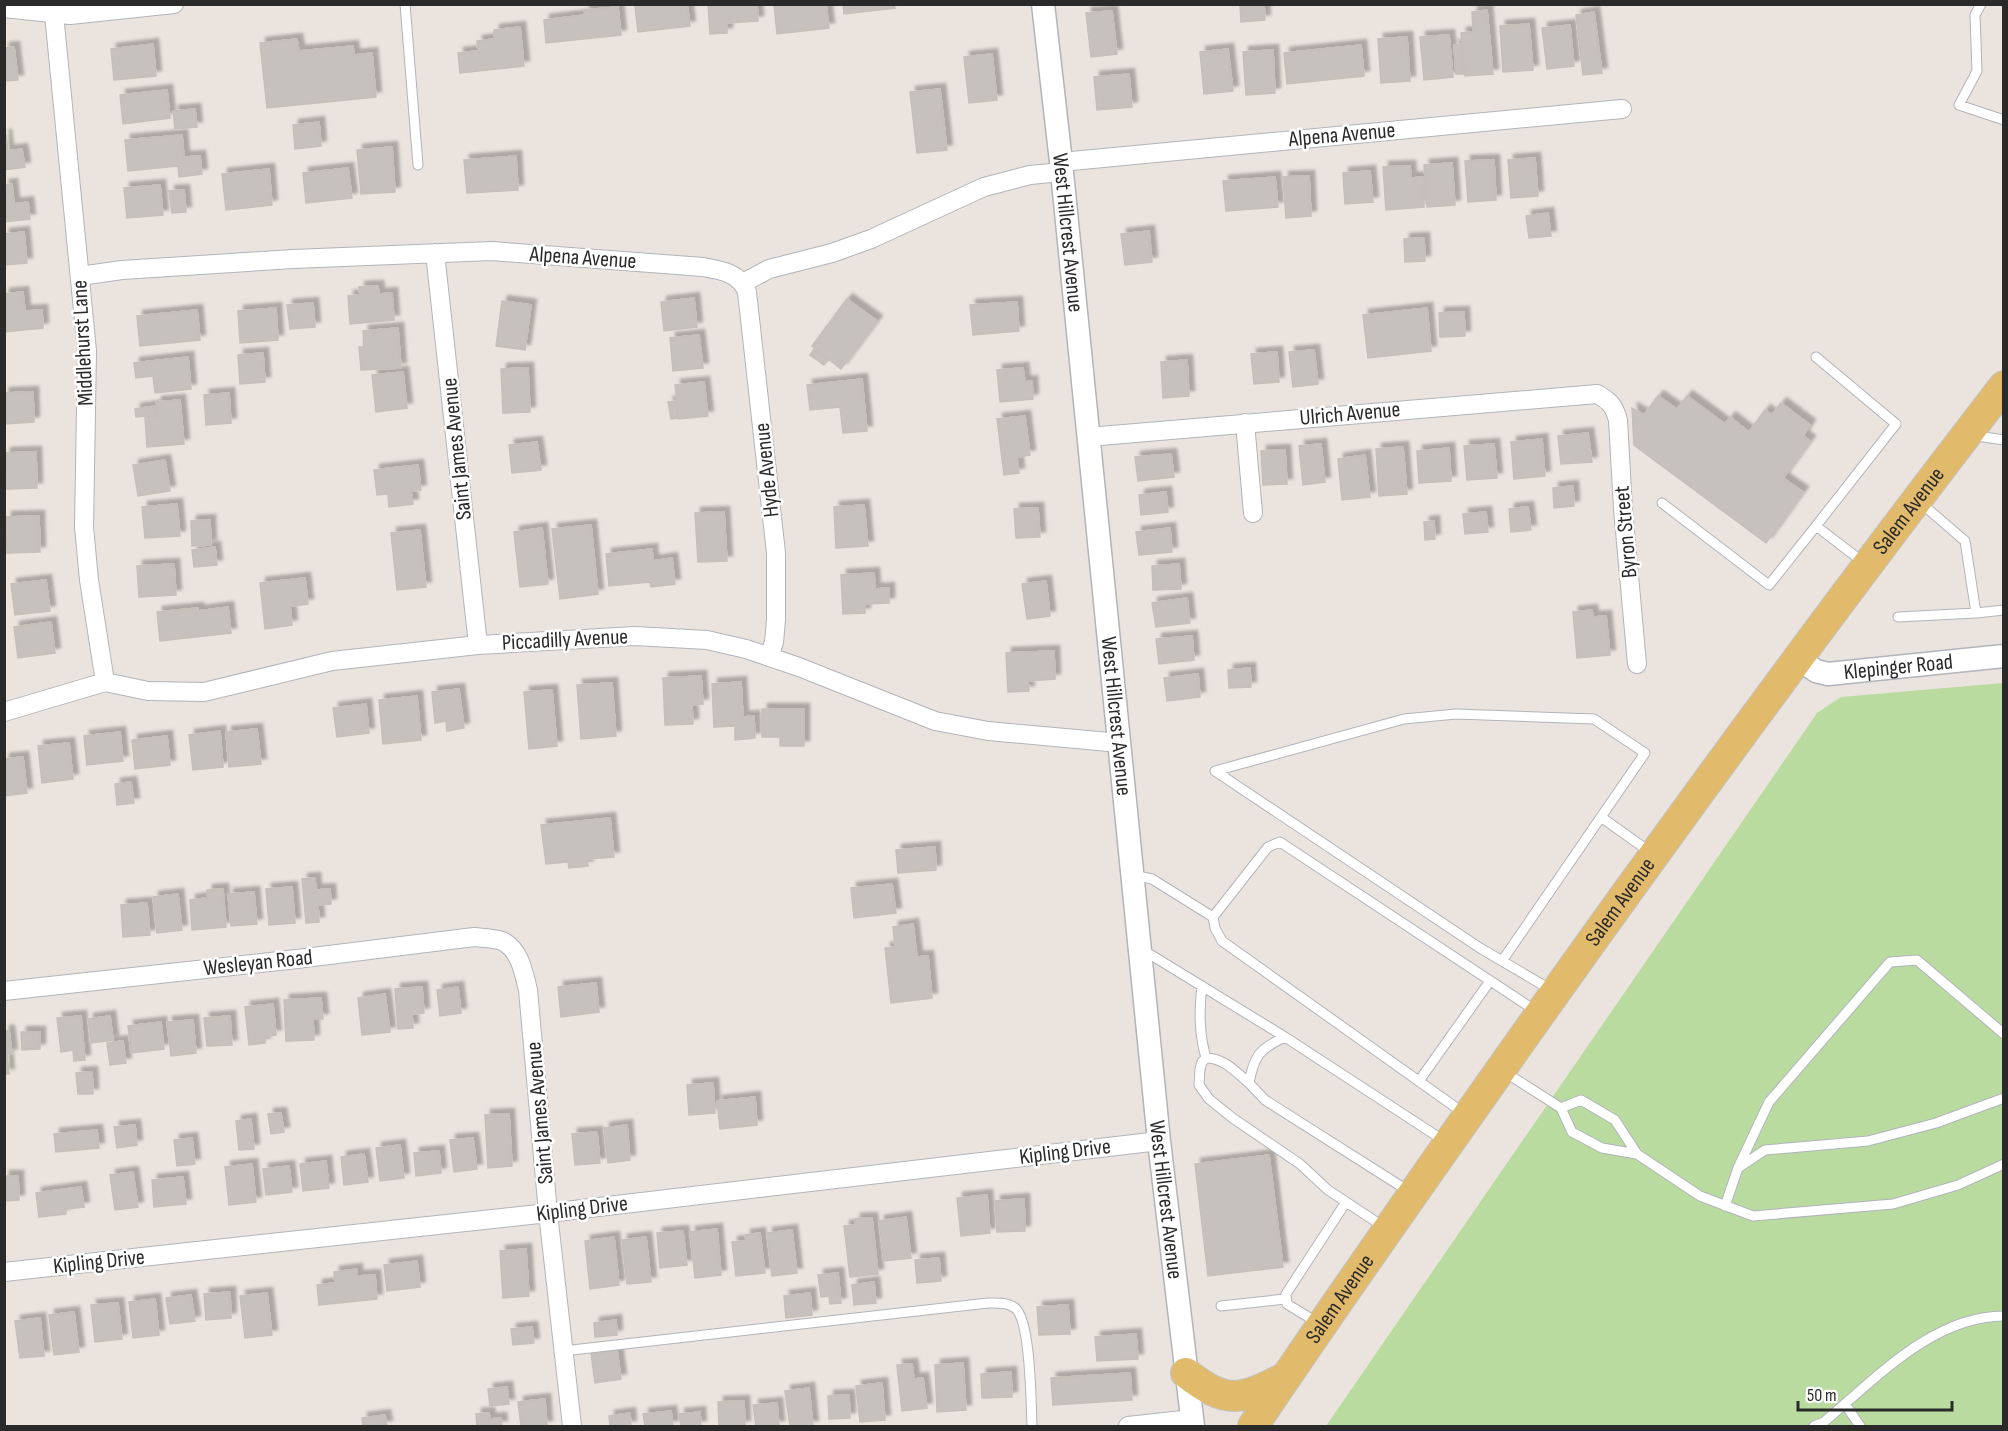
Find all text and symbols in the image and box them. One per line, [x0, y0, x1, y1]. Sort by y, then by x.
street label: Alpena Avenue [1287, 117, 1396, 153]
street label: West Hillcrest Avenue [1047, 152, 1089, 314]
street label: Alpena Avenue [528, 241, 637, 275]
street label: Middlehurst Lane [66, 279, 100, 407]
street label: Saint James Avenue [436, 377, 478, 521]
street label: Ulrich Avenue [1299, 396, 1401, 432]
street label: Hyde Avenue [749, 421, 785, 519]
street label: Salem Avenue [1867, 462, 1950, 560]
street label: Byron Street [1608, 484, 1643, 579]
street label: Piccadilly Avenue [501, 623, 629, 657]
street label: West Hillcrest Avenue [1095, 635, 1138, 797]
street label: Klepinger Road [1842, 648, 1954, 686]
street label: Salem Avenue [1579, 852, 1661, 951]
street label: Wesleyan Road [202, 944, 314, 982]
street label: Saint James Avenue [520, 1041, 560, 1185]
street label: West Hillcrest Avenue [1143, 1119, 1189, 1281]
street label: Kipling Drive [1018, 1133, 1112, 1171]
street label: Kipling Drive [535, 1190, 629, 1228]
street label: Kipling Drive [52, 1244, 146, 1280]
street label: Salem Avenue [1300, 1249, 1380, 1349]
scale bar [1798, 1374, 1952, 1412]
text: 50 m [1807, 1385, 1837, 1406]

